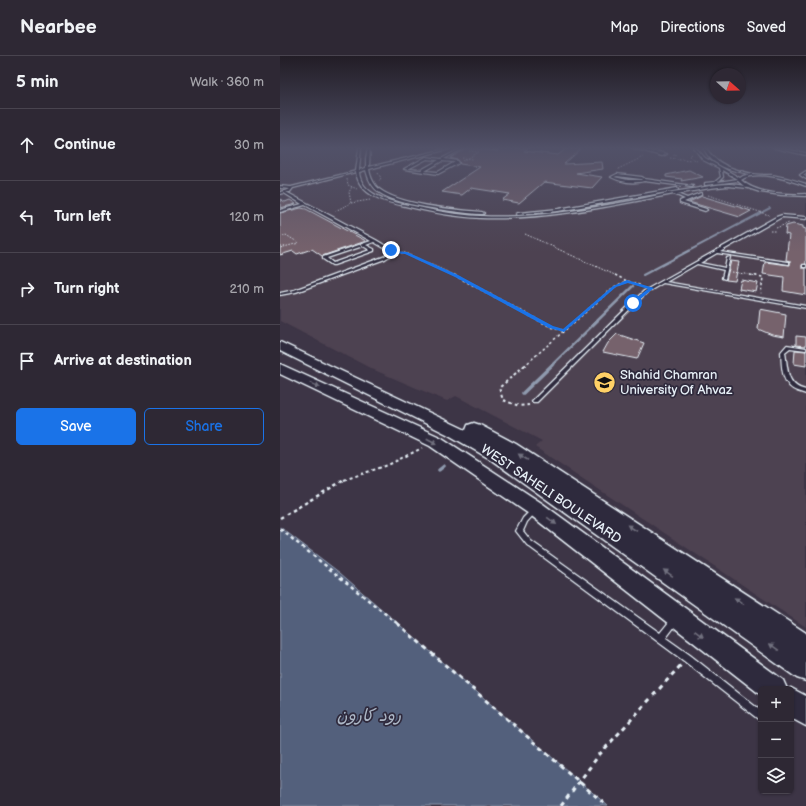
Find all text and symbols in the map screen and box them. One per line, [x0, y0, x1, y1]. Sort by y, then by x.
text: Nearbee [20, 16, 97, 39]
text: Map [610, 19, 638, 36]
text: Directions [660, 19, 725, 36]
text: Saved [747, 19, 786, 36]
north arrow [710, 68, 746, 104]
text: 5 min [16, 72, 59, 92]
text: Walk · 360 m [190, 74, 264, 90]
icon: ahead [16, 134, 38, 156]
text: Continue [54, 135, 116, 154]
text: 30 m [234, 137, 264, 153]
icon: left [16, 206, 38, 228]
text: Turn left [54, 207, 111, 226]
text: 120 m [229, 209, 264, 225]
route end [382, 241, 400, 259]
icon: right [16, 278, 38, 300]
text: Turn right [54, 279, 119, 298]
text: 210 m [230, 281, 264, 297]
route start [624, 294, 642, 312]
icon: arrive [16, 350, 38, 372]
text: Arrive at destination [54, 351, 192, 370]
place label: Shahid Chamran University Of Ahvaz [620, 367, 733, 398]
school or university icon: Shahid Chamran University Of Ahvaz [591, 369, 617, 395]
one-way arrow [310, 382, 321, 388]
button: Save [16, 408, 136, 445]
button: Share [144, 408, 264, 445]
one-way arrow [427, 437, 438, 444]
street label: WEST SAHELI BOULEVARD [478, 441, 624, 547]
one-way arrow [518, 453, 528, 461]
one-way arrow [546, 517, 557, 526]
one-way arrow [626, 524, 637, 532]
one-way arrow [662, 569, 673, 577]
one-way arrow [734, 597, 744, 605]
one-way arrow [694, 630, 705, 638]
one-way arrow [769, 643, 779, 651]
map controls [758, 686, 794, 794]
button: + [758, 686, 794, 722]
water label: رود کارون [337, 706, 402, 726]
button: − [758, 722, 794, 758]
button: layers [758, 758, 794, 794]

